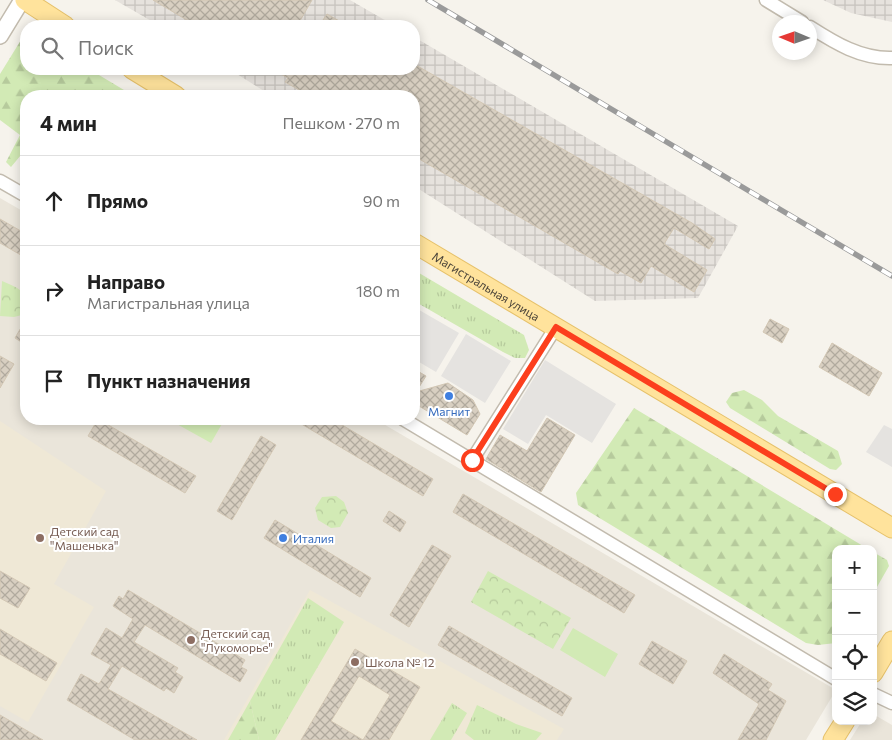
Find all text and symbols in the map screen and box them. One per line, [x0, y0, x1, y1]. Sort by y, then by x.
north arrow [772, 15, 817, 60]
search box [20, 20, 420, 75]
icon: search [38, 34, 66, 62]
text: Поиск [78, 36, 134, 59]
text: 4 мин [40, 110, 97, 135]
text: Пешком · 270 m [283, 113, 400, 132]
icon: ahead [40, 187, 68, 215]
text: Прямо [87, 189, 148, 212]
text: 90 m [363, 191, 400, 210]
street label: Магистральная улица [430, 249, 542, 323]
text: Направо [87, 270, 165, 293]
icon: right [40, 277, 68, 305]
text: 180 m [356, 281, 400, 300]
text: Магистральная улица [87, 293, 250, 312]
icon: arrive [40, 367, 68, 395]
text: Пункт назначения [87, 369, 250, 392]
marker: Магнит [443, 390, 455, 402]
place label: Магнит [428, 404, 470, 418]
route start [461, 449, 484, 472]
route end [824, 483, 847, 506]
place label: Детский сад "Машенька" [50, 524, 119, 552]
place label: Италия [293, 531, 334, 545]
marker: Детский сад "Машенька" [34, 532, 46, 544]
marker: Италия [277, 532, 289, 544]
map controls [832, 545, 877, 725]
button: + [832, 545, 877, 590]
button: − [832, 590, 877, 635]
place label: Детский сад "Лукоморье" [201, 626, 273, 654]
marker: Детский сад "Лукоморье" [185, 634, 197, 646]
button: locate [832, 635, 877, 680]
place label: Школа № 12 [365, 655, 435, 669]
marker: Школа № 12 [349, 656, 361, 668]
button: layers [832, 680, 877, 725]

